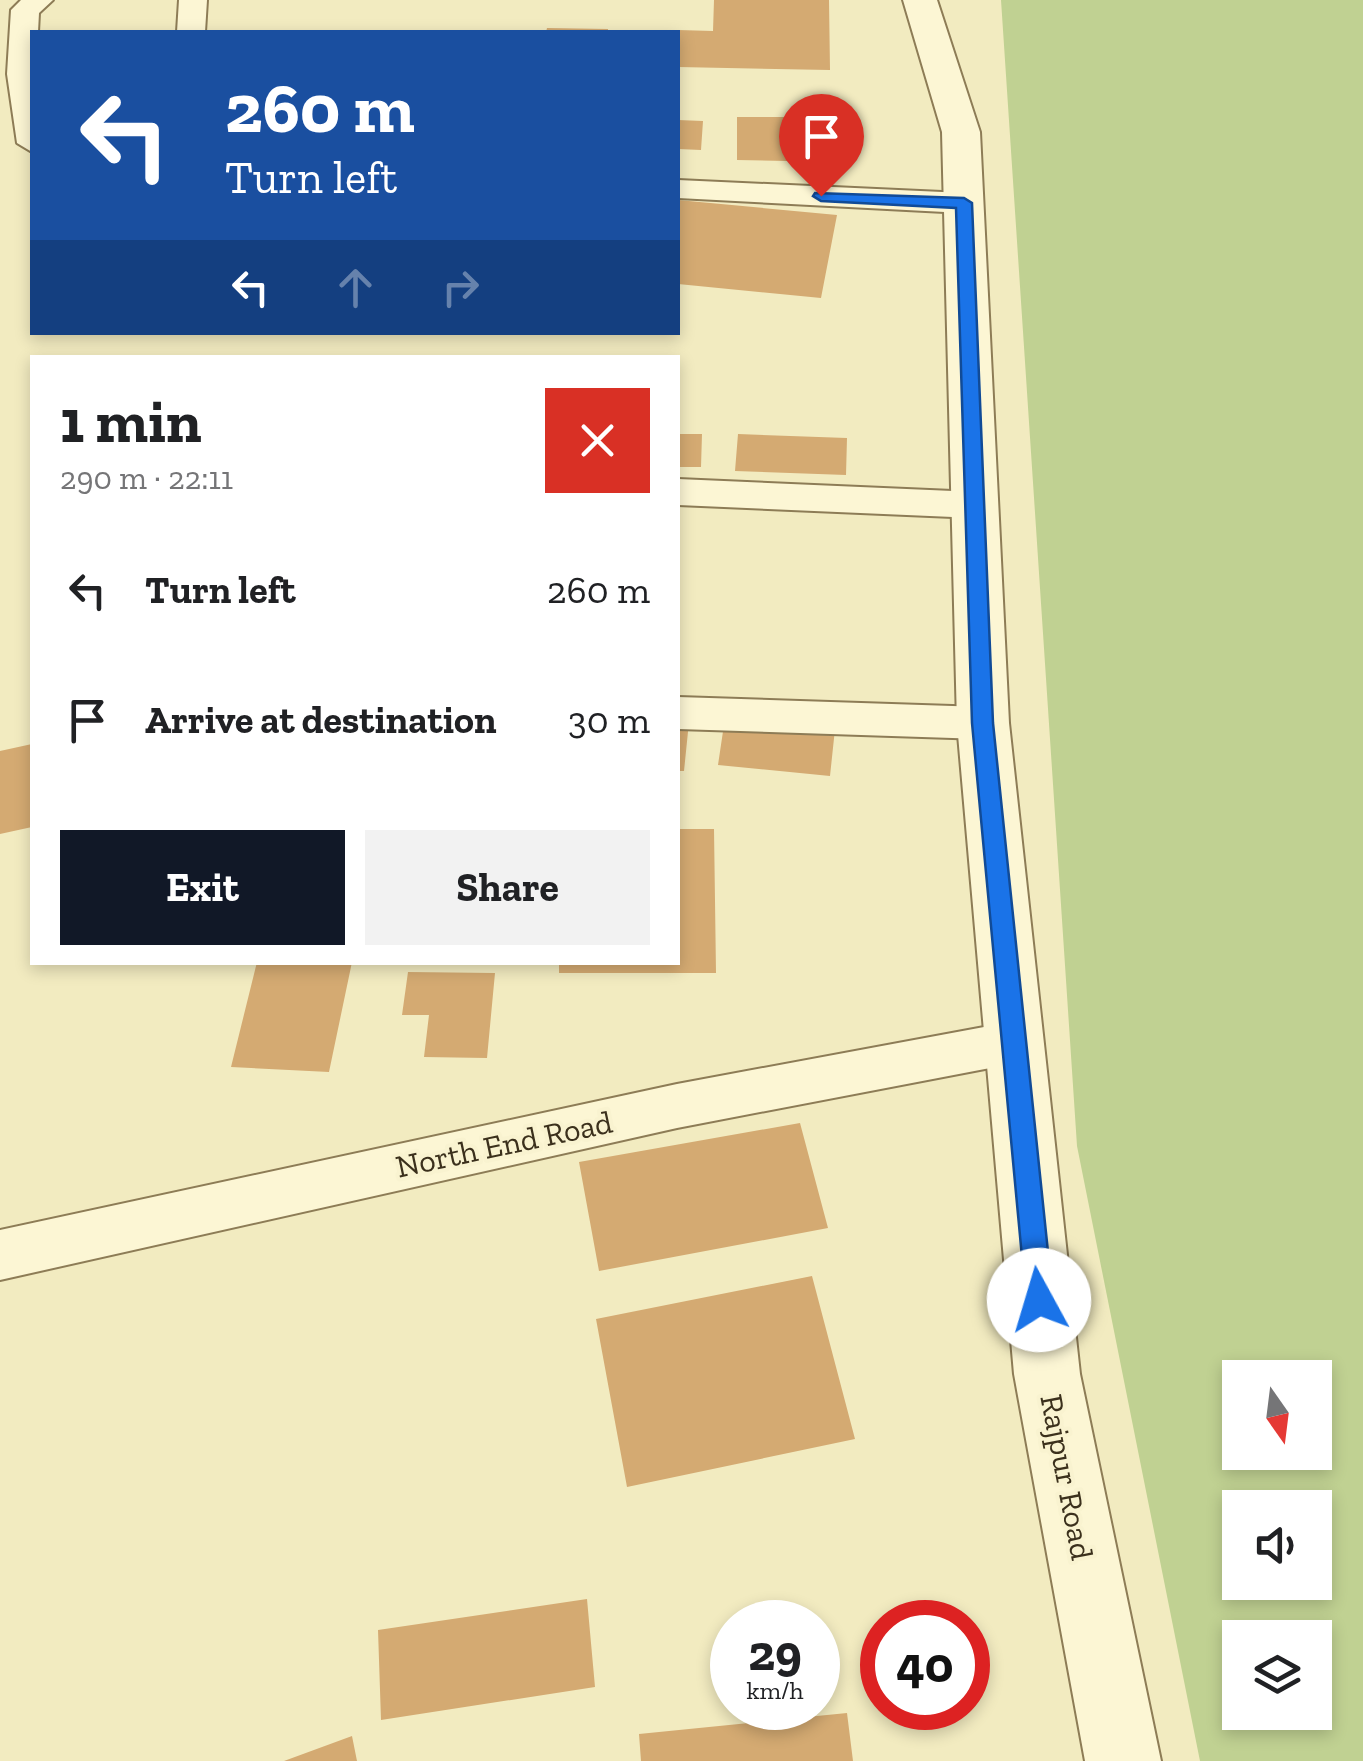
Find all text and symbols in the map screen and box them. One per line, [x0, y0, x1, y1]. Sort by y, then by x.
text: 260 m [225, 66, 415, 150]
icon: left [60, 70, 190, 200]
pin [779, 94, 864, 197]
icon: arrive [794, 109, 849, 164]
text: Turn left [225, 151, 397, 205]
icon: left [223, 260, 278, 315]
icon: ahead [328, 260, 383, 315]
icon: right [433, 260, 488, 315]
text: 1 min [60, 385, 202, 457]
button: close [545, 388, 650, 493]
text: 290 m · 22:11 [60, 459, 233, 497]
icon: left [60, 563, 115, 618]
text: Turn left [145, 567, 296, 613]
text: 260 m [547, 567, 650, 613]
icon: arrive [60, 693, 115, 748]
text: Arrive at destination [145, 697, 496, 743]
text: 30 m [568, 697, 650, 743]
button: Exit [60, 830, 345, 945]
button: Share [365, 830, 650, 945]
street label: North End Road [392, 1102, 616, 1185]
position arrow [987, 1248, 1091, 1352]
north arrow [1222, 1360, 1332, 1470]
map controls [1222, 1360, 1332, 1730]
street label: Rajpur Road [1032, 1391, 1102, 1563]
button: sound [1222, 1490, 1332, 1600]
speed limit sign: 40 [860, 1600, 990, 1730]
button: layers [1222, 1620, 1332, 1730]
text: 29 [748, 1623, 802, 1683]
text: km/h [746, 1675, 804, 1705]

